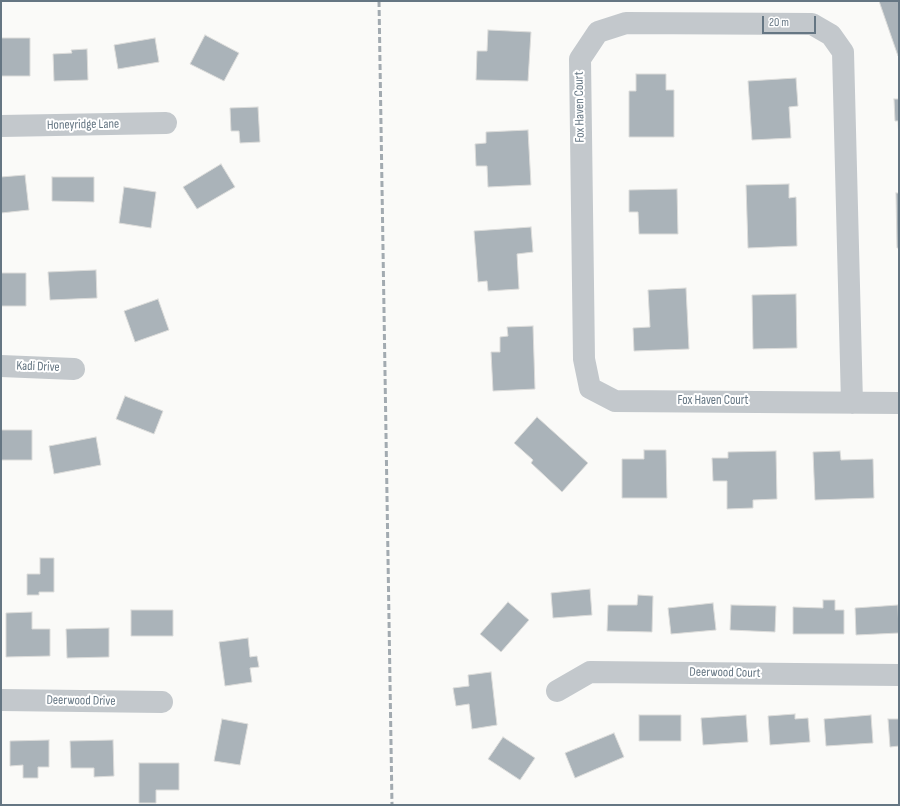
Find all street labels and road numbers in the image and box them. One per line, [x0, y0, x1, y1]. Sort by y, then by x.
street label: Fox Haven Court [572, 71, 588, 143]
street label: Honeyridge Lane [47, 117, 119, 133]
street label: Kadi Drive [16, 358, 60, 376]
street label: Fox Haven Court [677, 393, 749, 409]
street label: Deerwood Court [689, 665, 761, 681]
street label: Deerwood Drive [46, 693, 116, 709]

